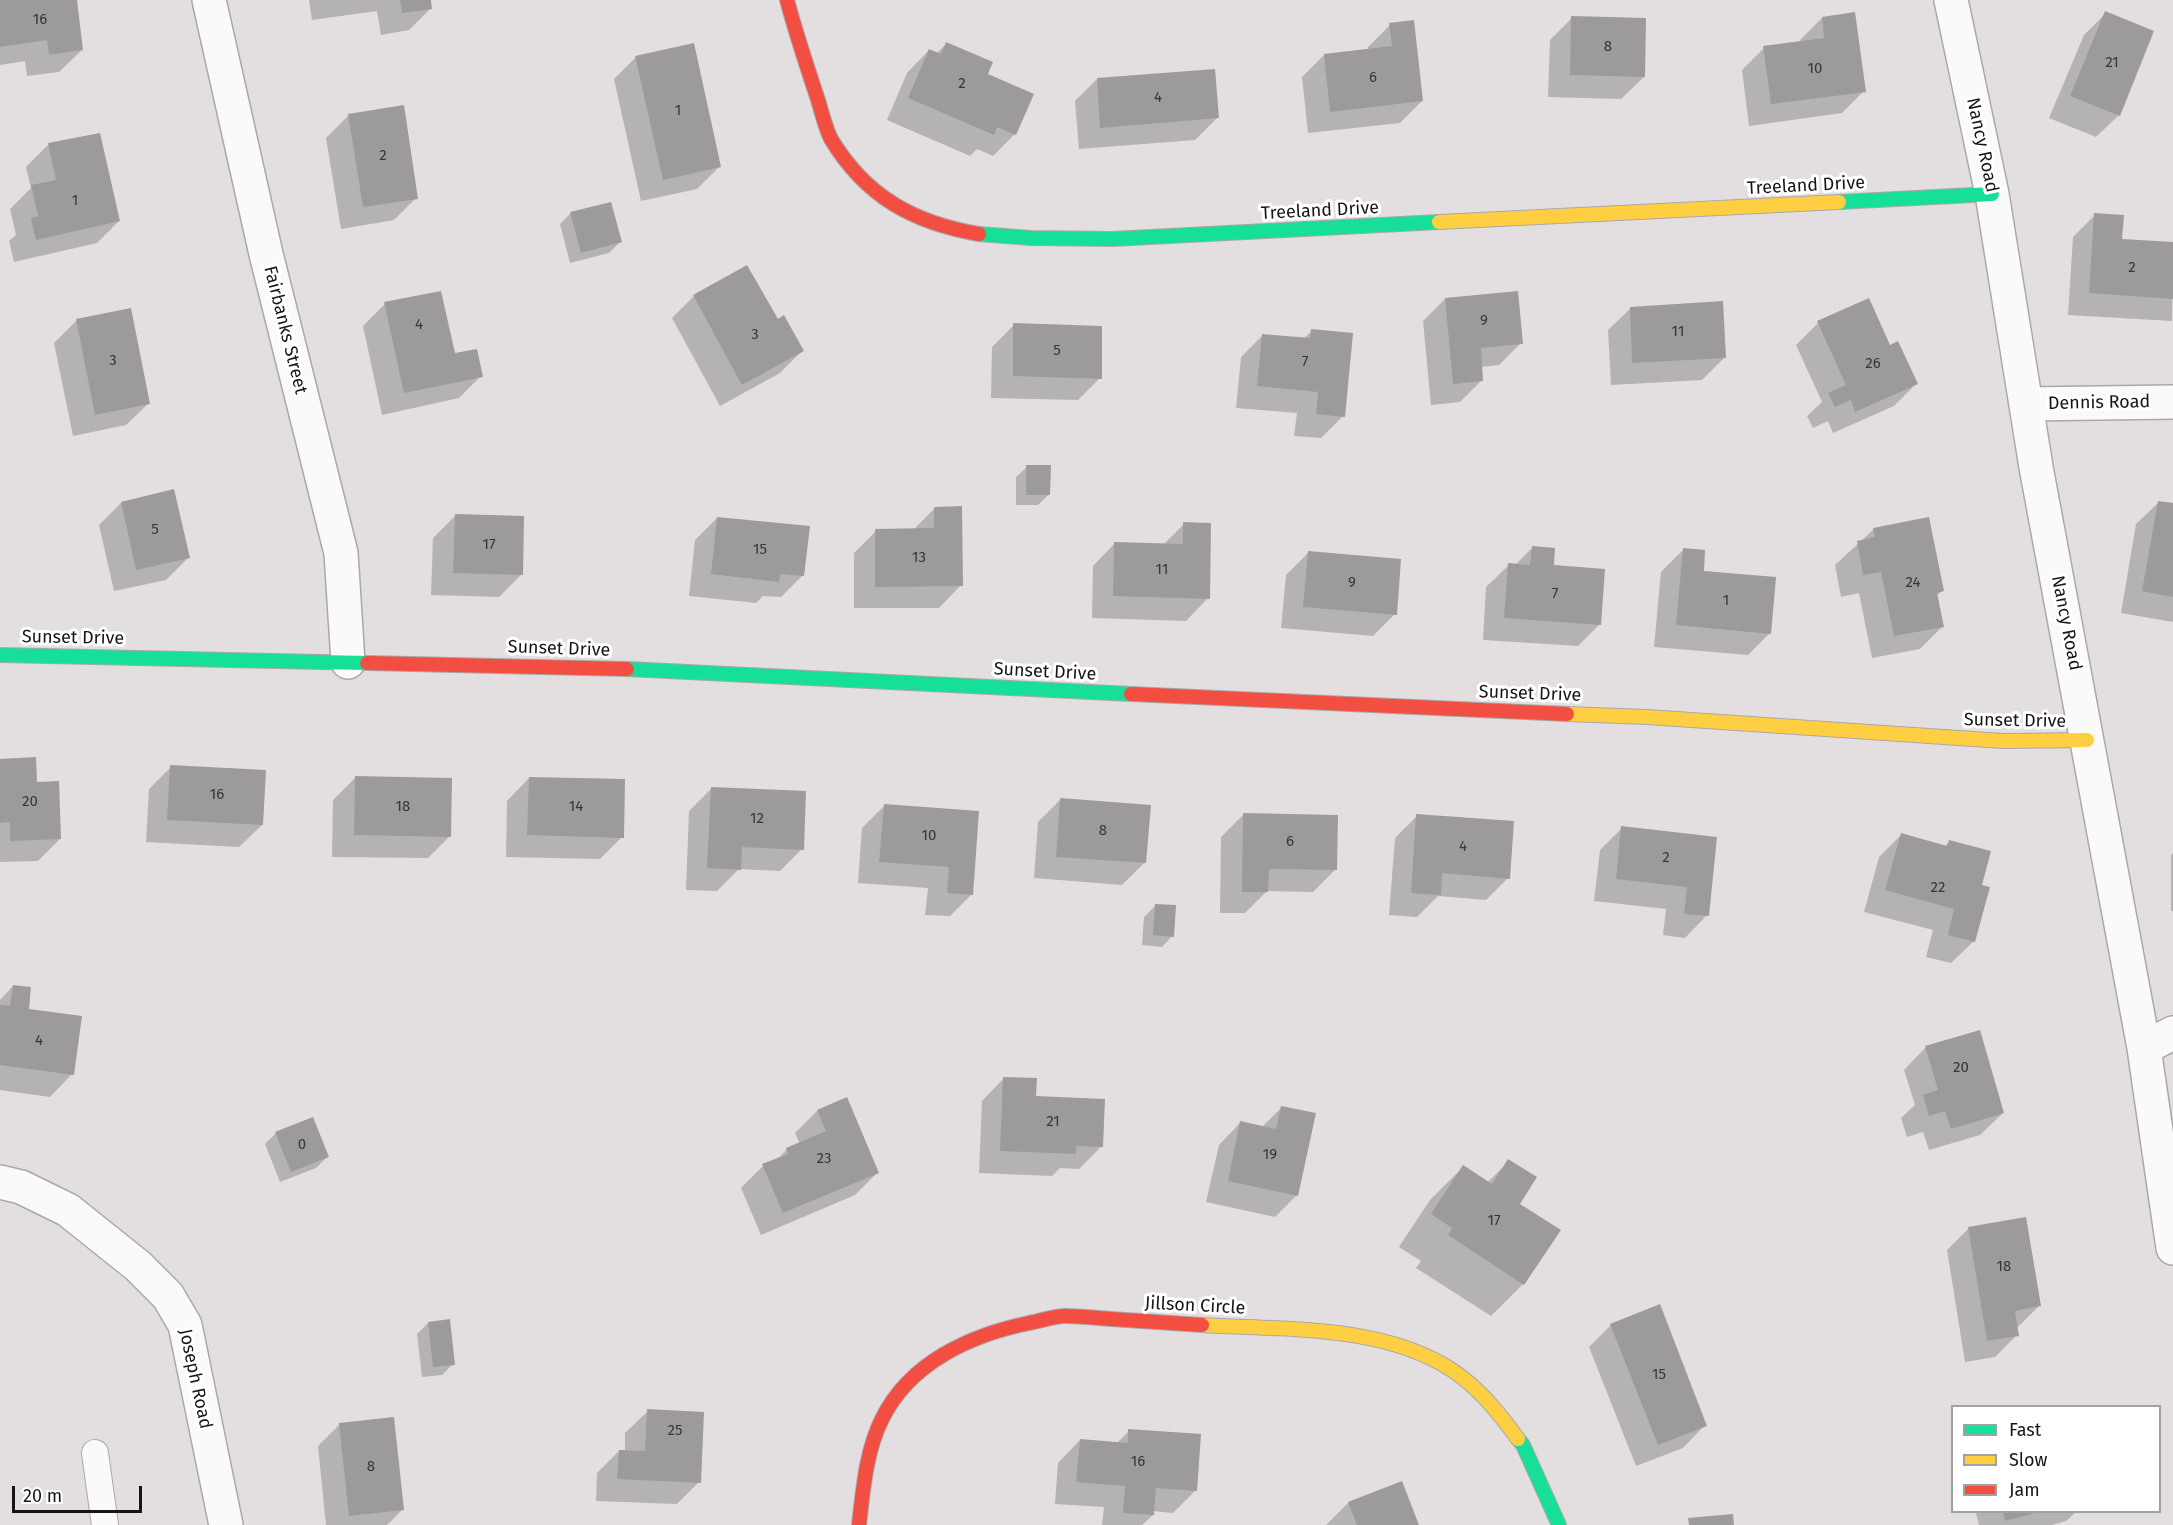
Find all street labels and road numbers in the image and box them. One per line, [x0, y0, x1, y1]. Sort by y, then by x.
street label: Nancy Road [1961, 96, 2003, 194]
street label: Treeland Drive [1746, 172, 1866, 200]
street label: Treeland Drive [1260, 197, 1380, 225]
street label: Fairbanks Street [259, 264, 311, 396]
street label: Dennis Road [2048, 391, 2150, 415]
street label: Nancy Road [2046, 574, 2086, 672]
street label: Sunset Drive [22, 626, 124, 650]
street label: Sunset Drive [507, 636, 611, 662]
street label: Sunset Drive [993, 659, 1097, 685]
street label: Sunset Drive [1478, 681, 1582, 707]
street label: Sunset Drive [1964, 709, 2066, 733]
street label: Jillson Circle [1144, 1293, 1246, 1319]
street label: Joseph Road [174, 1327, 216, 1431]

